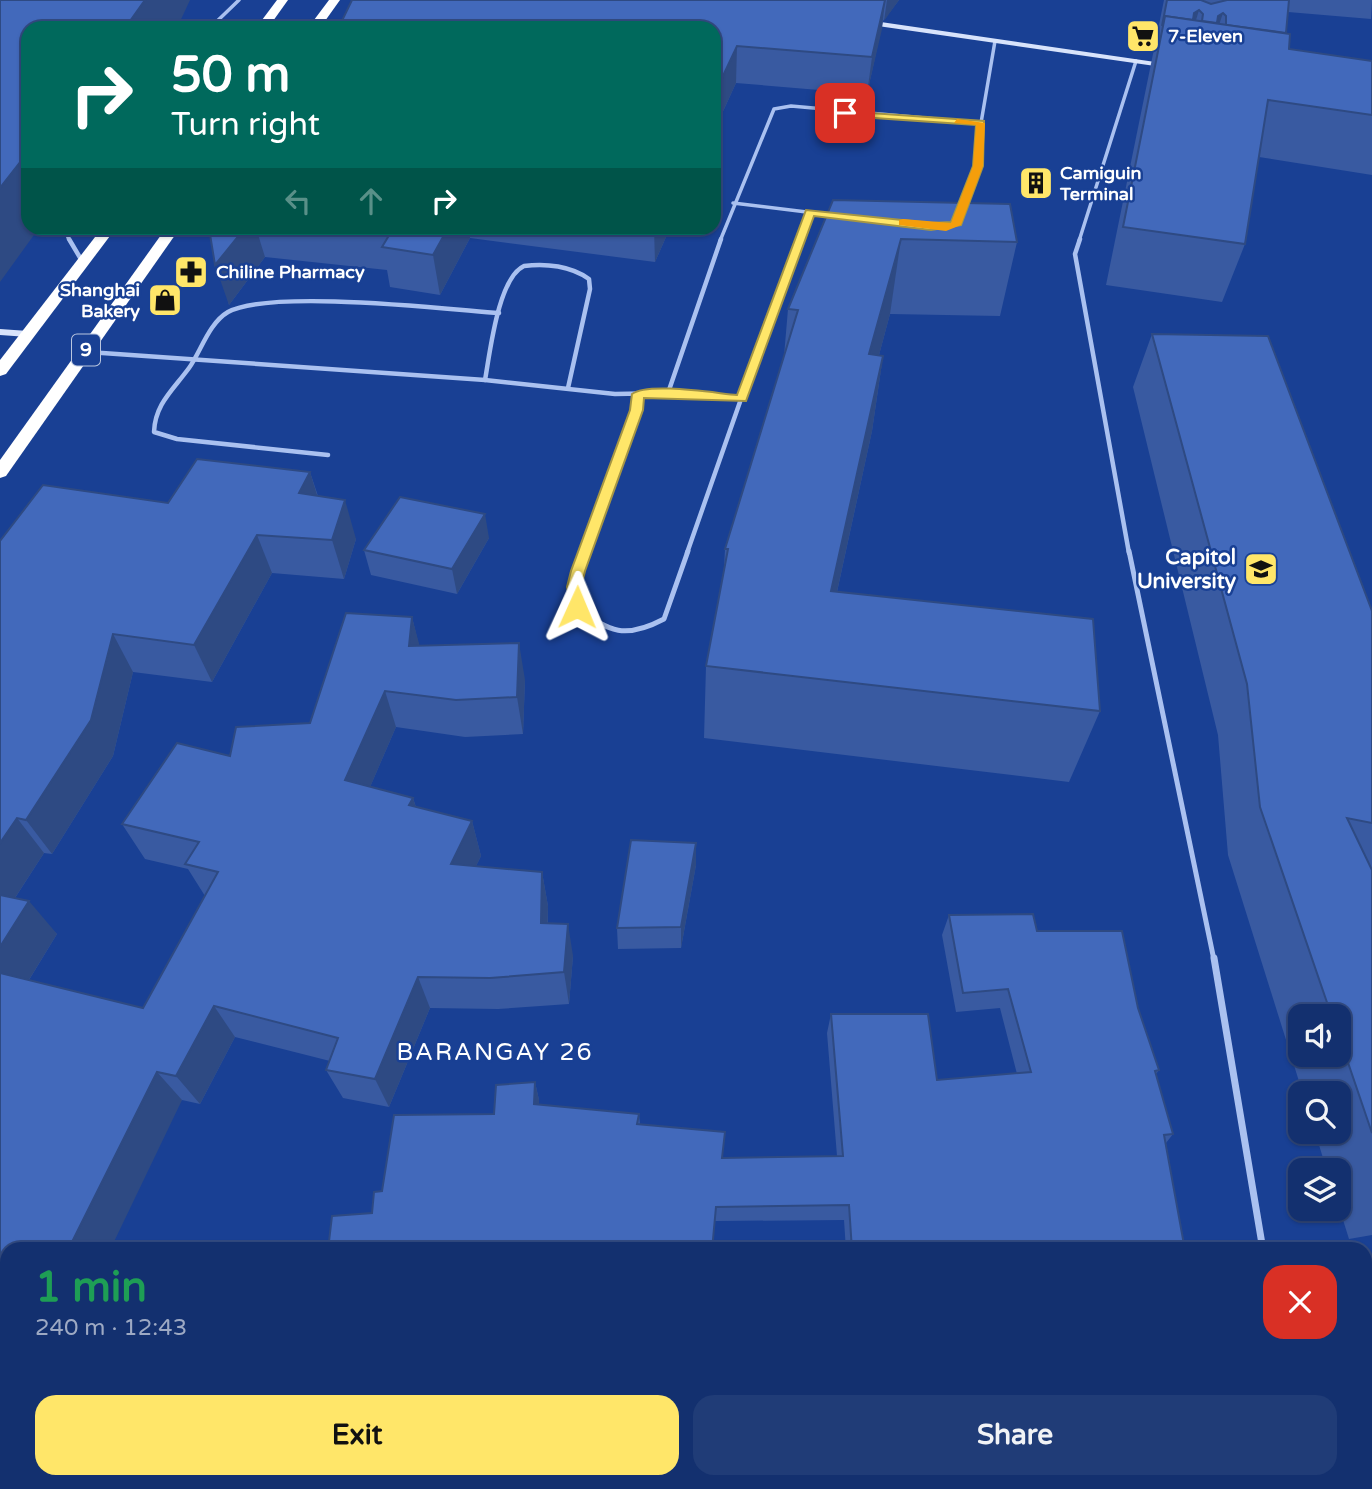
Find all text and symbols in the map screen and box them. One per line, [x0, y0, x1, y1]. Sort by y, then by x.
supermarket icon: 7-Eleven [1124, 17, 1162, 55]
place label: 7-Eleven [1168, 25, 1243, 47]
text: 50 m [171, 46, 290, 105]
icon: right [56, 49, 147, 140]
pin [815, 83, 875, 143]
icon: arrive [826, 94, 864, 132]
text: Turn right [171, 106, 320, 144]
place label: Camiguin Terminal [1059, 162, 1141, 205]
building icon: Camiguin Terminal [1017, 164, 1055, 202]
icon: left [279, 182, 317, 220]
icon: ahead [352, 182, 390, 220]
icon: right [425, 182, 463, 220]
pharmacy icon: Chiline Pharmacy [172, 253, 210, 291]
place label: Chiline Pharmacy [216, 261, 365, 283]
place label: Shanghai Bakery [60, 279, 140, 322]
shop icon: Shanghai Bakery [146, 281, 184, 319]
road number: 9 [72, 334, 100, 366]
place label: Capitol University [1137, 545, 1237, 594]
school or university icon: Capitol University [1242, 550, 1280, 588]
position arrow [540, 570, 614, 644]
map controls [1288, 1004, 1351, 1221]
button: sound [1288, 1004, 1351, 1067]
district label: BARANGAY 26 [396, 1038, 594, 1067]
button: search [1288, 1081, 1351, 1144]
button: layers [1288, 1158, 1351, 1221]
text: 1 min [35, 1262, 147, 1313]
button: close [1263, 1265, 1337, 1339]
text: 240 m · 12:43 [35, 1314, 187, 1342]
button: Exit [35, 1395, 679, 1475]
button: Share [693, 1395, 1337, 1475]

